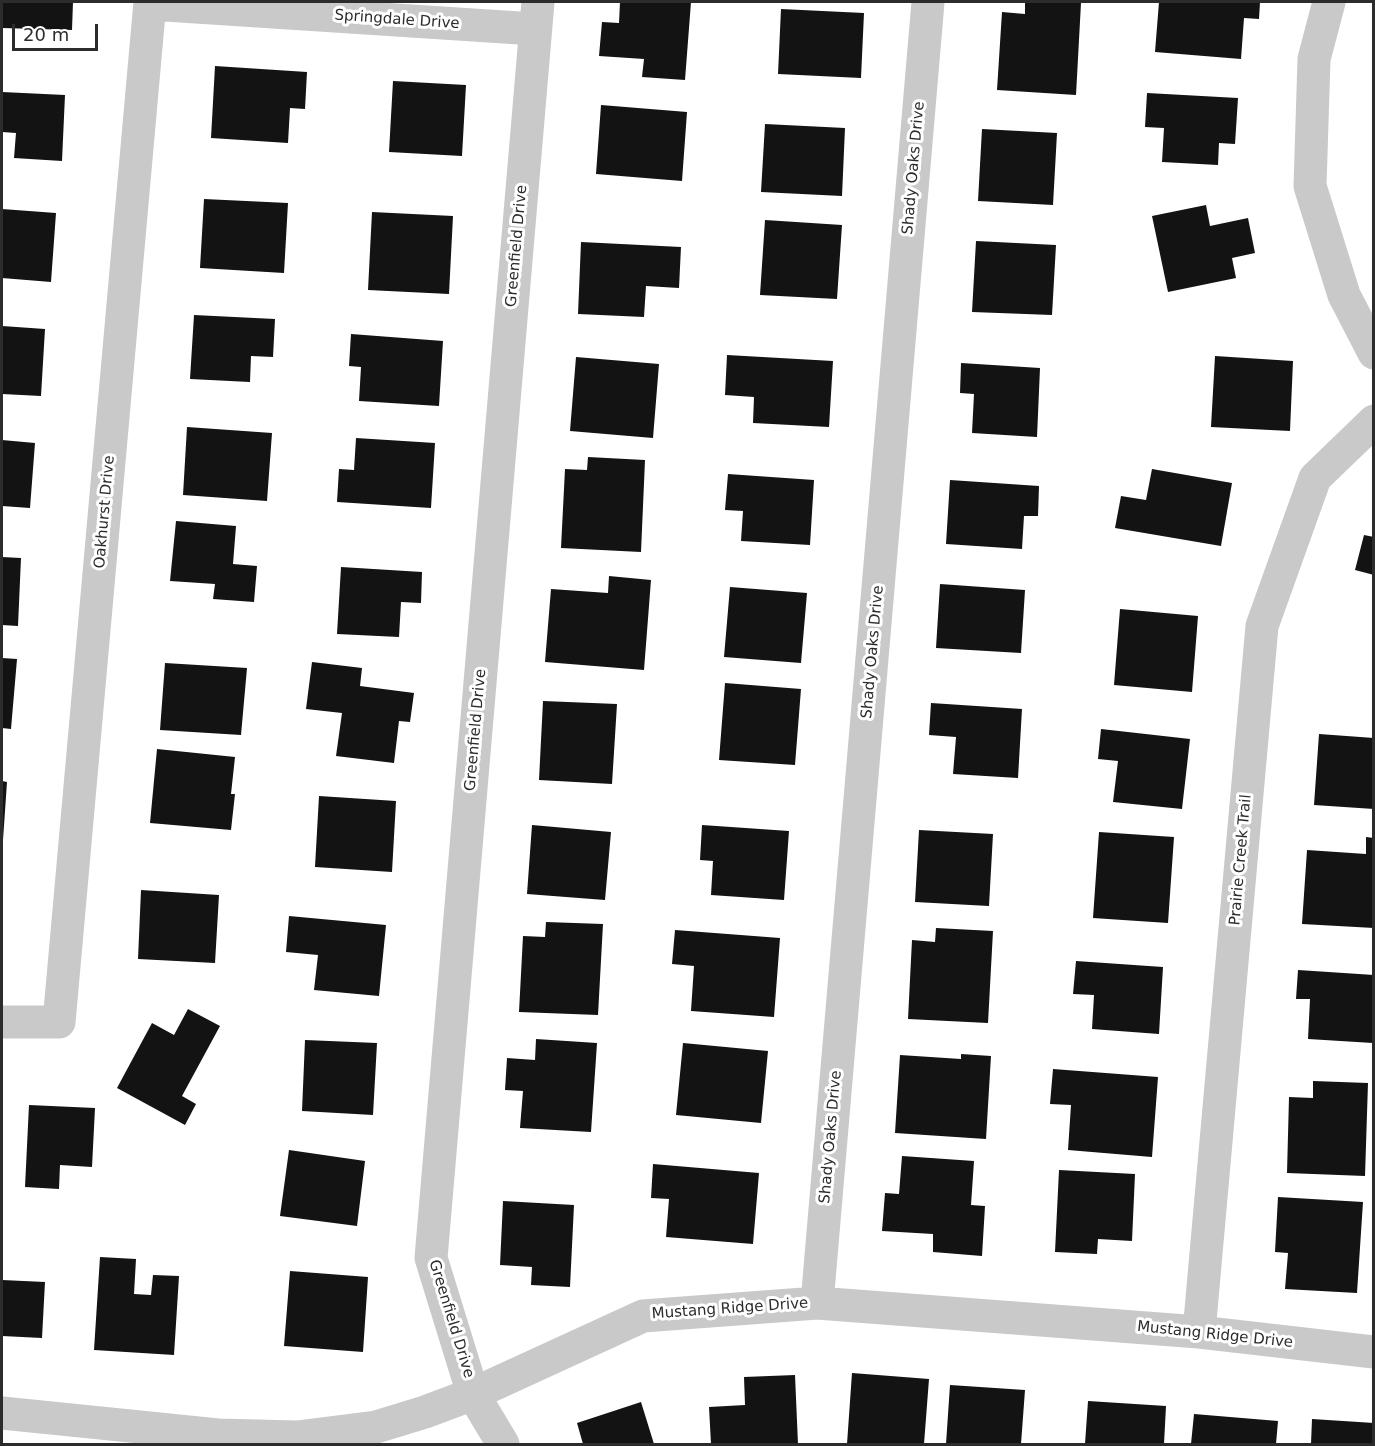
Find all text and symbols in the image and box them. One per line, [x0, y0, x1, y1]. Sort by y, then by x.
street label: Springdale Drive [334, 7, 460, 33]
scale bar [15, 12, 100, 50]
text: 20 m [23, 24, 69, 45]
street label: Shady Oaks Drive [899, 101, 929, 235]
street label: Greenfield Drive [503, 184, 531, 308]
street label: Oakhurst Drive [91, 455, 119, 569]
street label: Shady Oaks Drive [858, 585, 888, 719]
street label: Greenfield Drive [462, 668, 490, 792]
street label: Prairie Creek Trail [1226, 794, 1256, 926]
street label: Shady Oaks Drive [816, 1070, 846, 1204]
street label: Greenfield Drive [424, 1258, 478, 1380]
street label: Mustang Ridge Drive [651, 1295, 809, 1323]
street label: Mustang Ridge Drive [1136, 1318, 1294, 1352]

